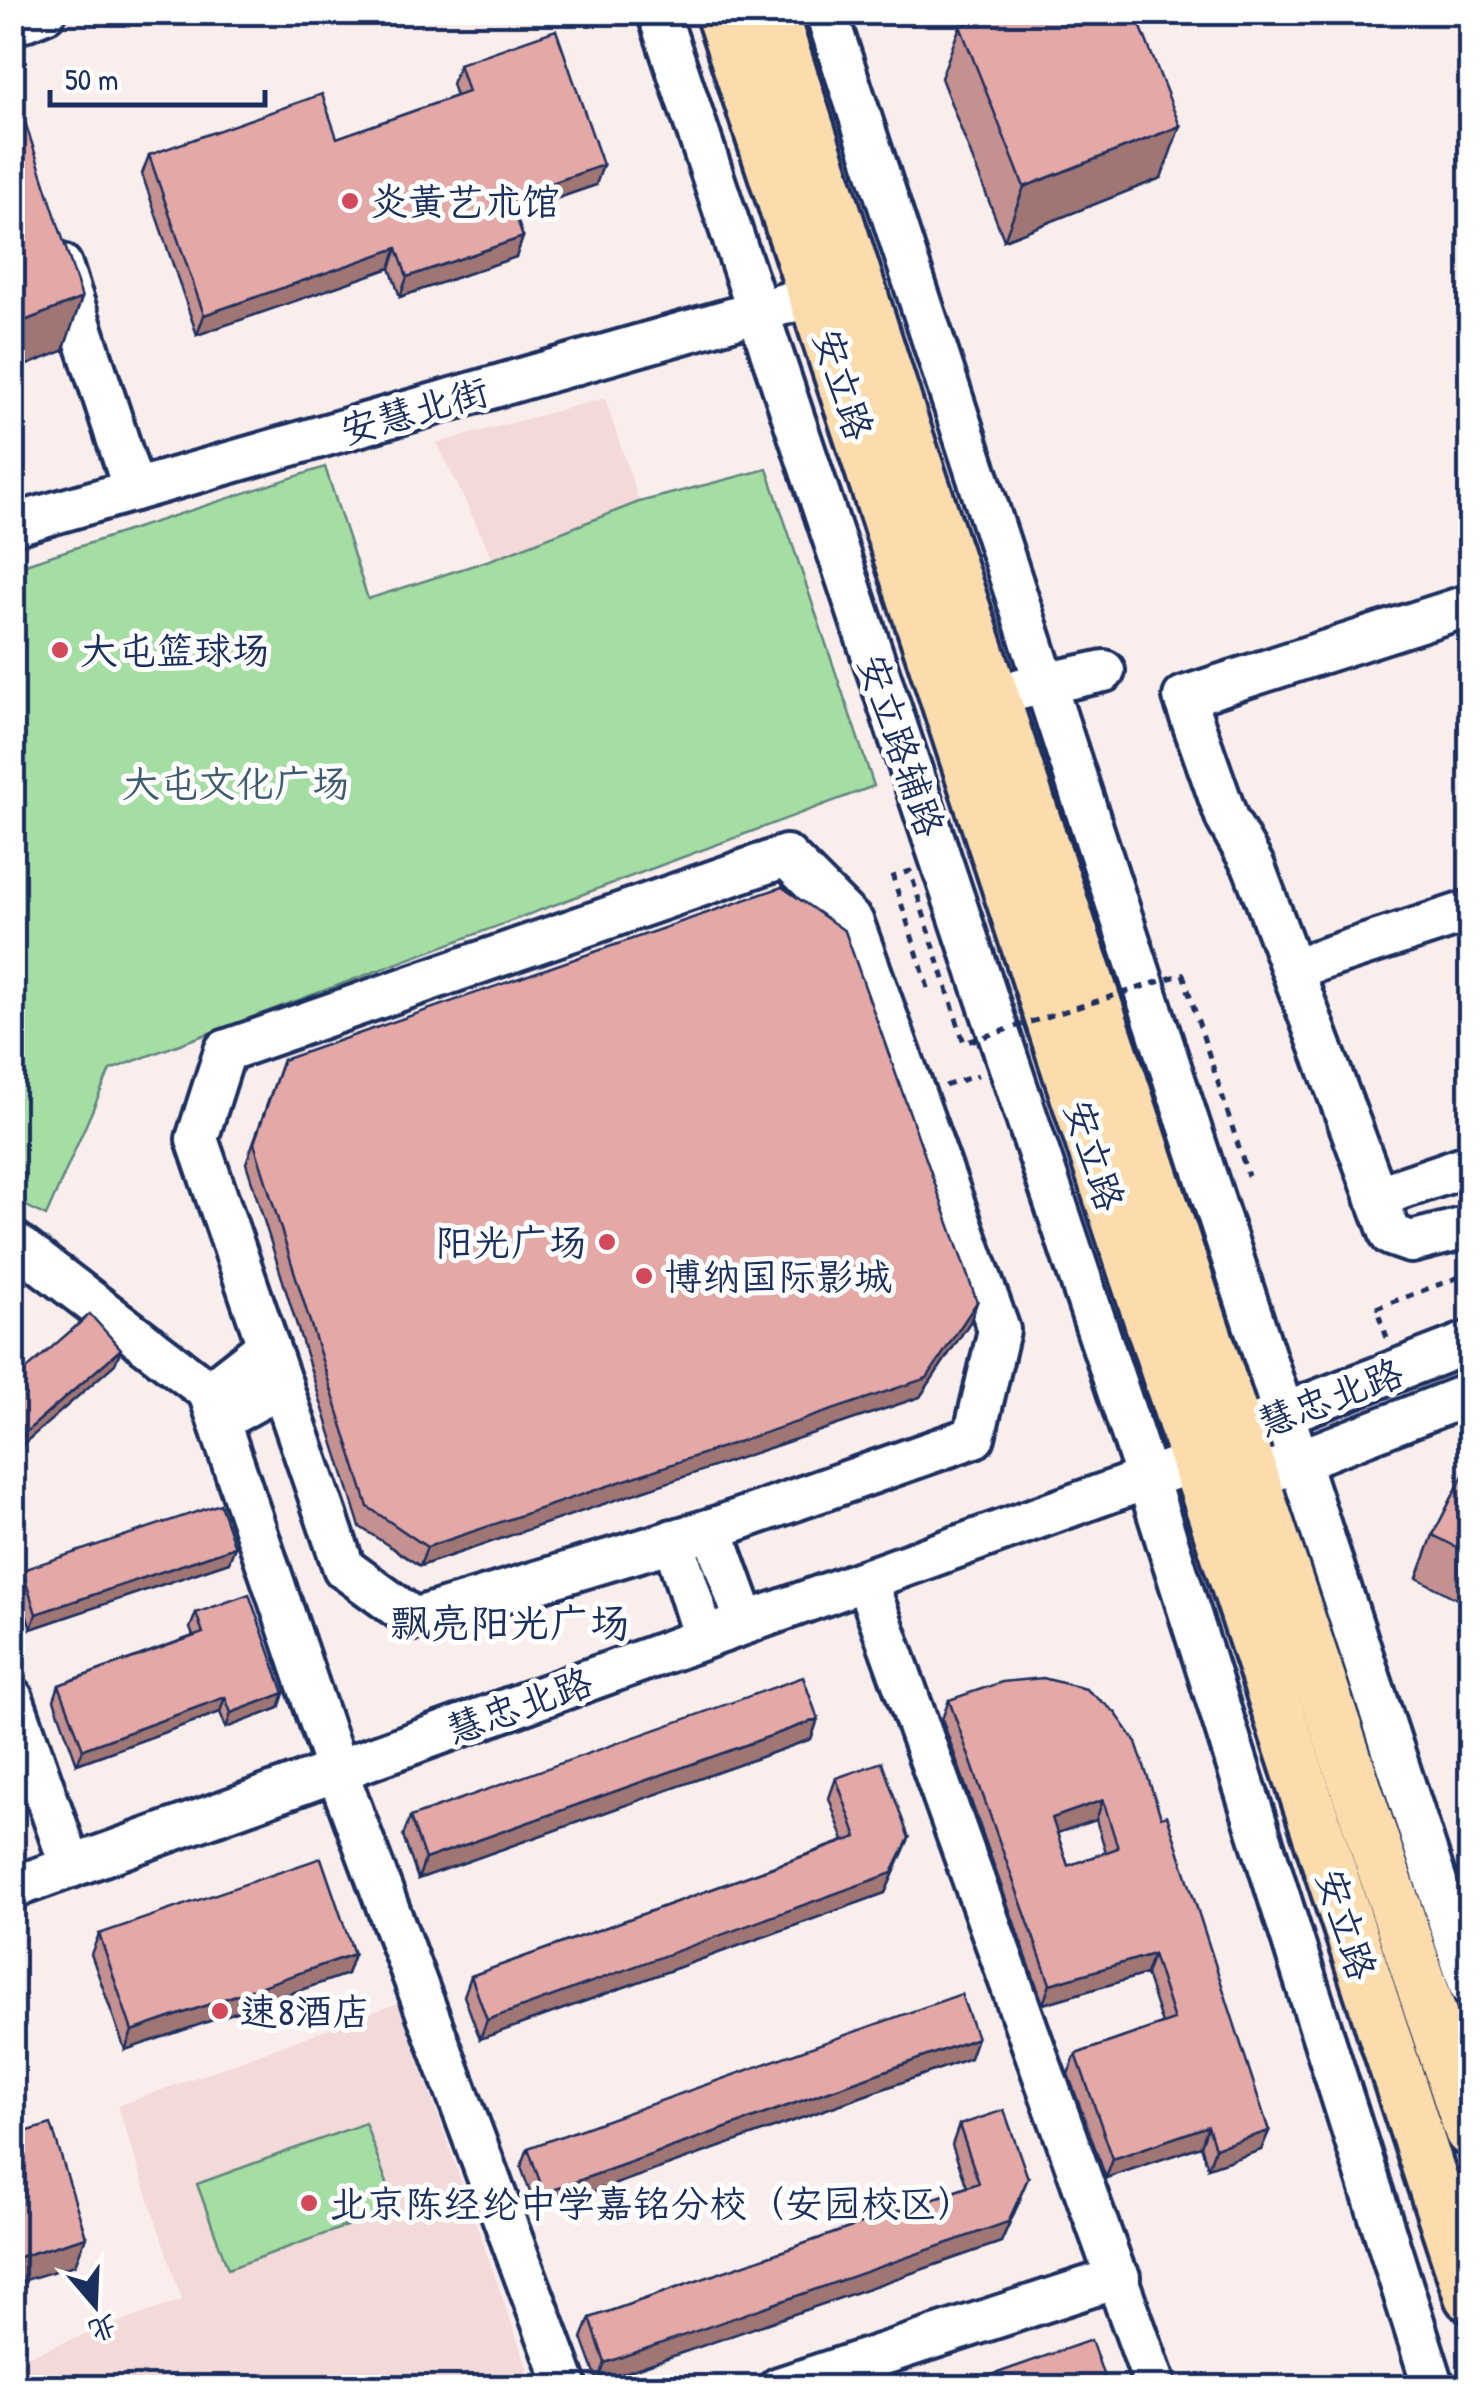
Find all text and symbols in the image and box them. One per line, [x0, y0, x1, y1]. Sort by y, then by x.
scale bar [50, 45, 265, 107]
text: 50 m [65, 59, 118, 99]
place label: 炎黄艺术馆 [370, 175, 560, 227]
marker: 炎黄艺术馆 [339, 190, 361, 212]
street label: 安立路 [802, 322, 886, 446]
street label: 安慧北街 [334, 364, 494, 456]
place label: 大屯篮球场 [80, 624, 270, 676]
marker: 大屯篮球场 [49, 639, 71, 661]
street label: 安立路辅路 [846, 647, 958, 843]
park label: 大屯文化广场 [122, 757, 350, 809]
street label: 安立路 [1053, 1093, 1137, 1217]
place label: 阳光广场 [435, 1216, 587, 1268]
marker: 阳光广场 [596, 1231, 618, 1253]
place label: 博纳国际影城 [664, 1250, 892, 1302]
marker: 博纳国际影城 [633, 1265, 655, 1287]
street label: 慧忠北路 [1250, 1345, 1410, 1449]
district label: 飘亮阳光广场 [390, 1595, 630, 1649]
street label: 慧忠北路 [439, 1655, 599, 1755]
street label: 安立路 [1305, 1862, 1389, 1986]
place label: 速8酒店 [240, 1985, 370, 2037]
marker: 速8酒店 [209, 2000, 231, 2022]
place label: 北京陈经纶中学嘉铭分校（安园校区） [329, 2177, 975, 2229]
marker: 北京陈经纶中学嘉铭分校（安园校区） [298, 2192, 320, 2214]
north arrow [45, 2255, 145, 2355]
text: 北 [84, 2306, 123, 2351]

